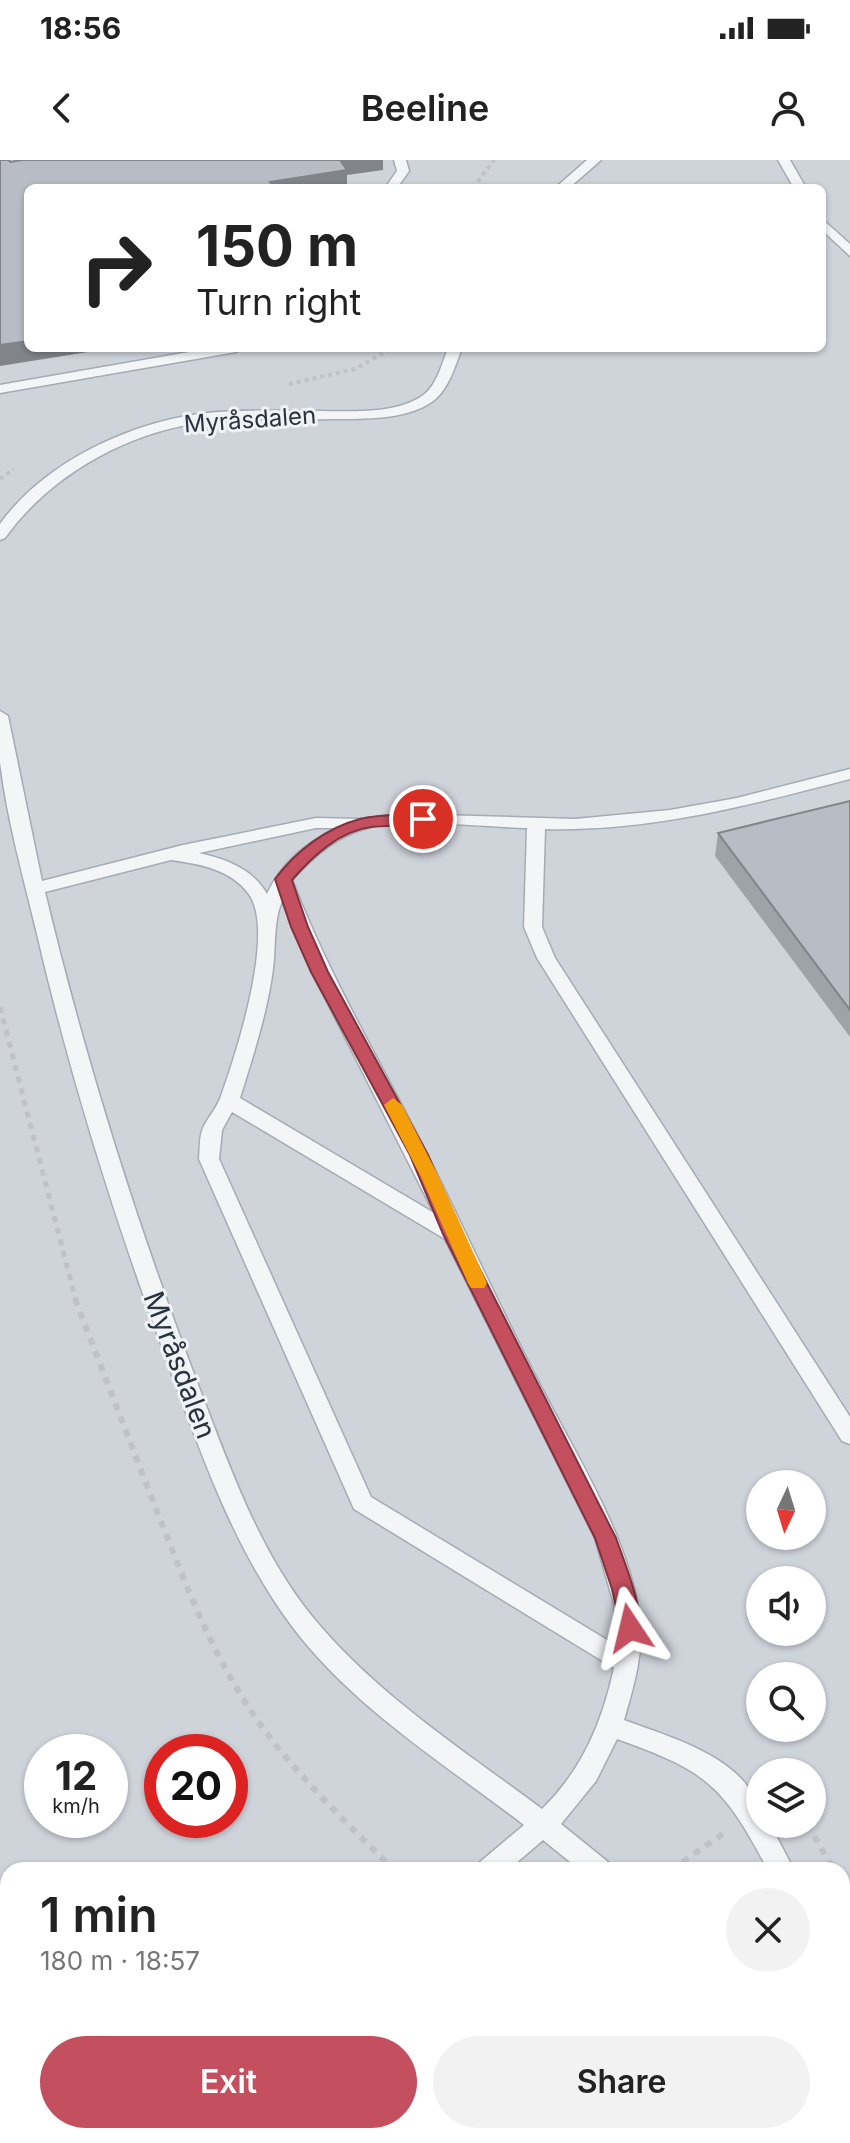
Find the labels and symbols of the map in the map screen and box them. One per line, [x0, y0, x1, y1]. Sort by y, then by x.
street label: Myråsdalen [183, 400, 317, 439]
pin [389, 785, 457, 853]
street label: Myråsdalen [136, 1287, 224, 1443]
north arrow [746, 1470, 826, 1550]
position arrow [588, 1586, 672, 1670]
speed limit sign: 20 [144, 1734, 248, 1838]

